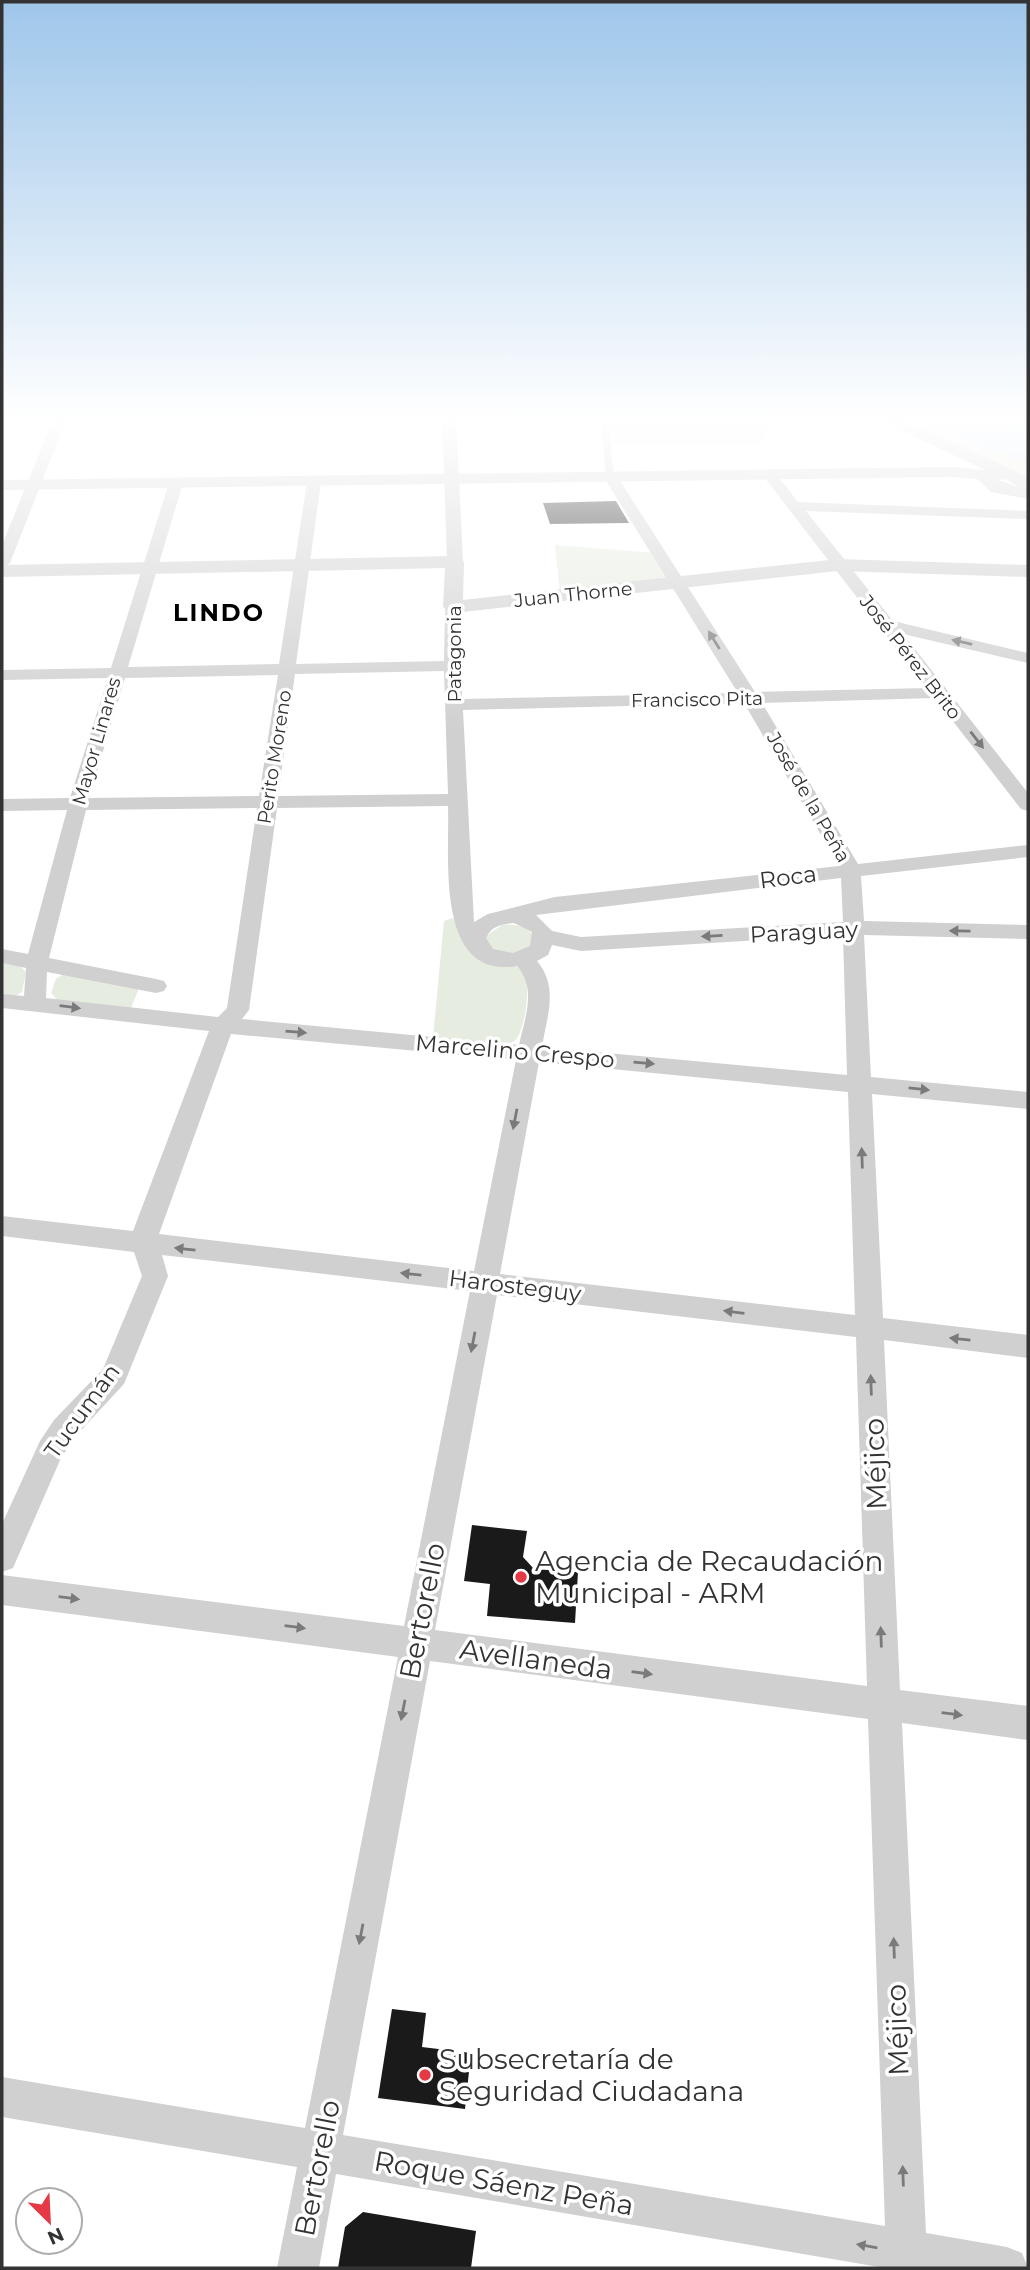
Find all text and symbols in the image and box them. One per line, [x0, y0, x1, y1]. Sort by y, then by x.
street label: Juan Thorne [512, 577, 633, 612]
street label: José Pérez Brito [854, 590, 966, 724]
district label: LINDO [173, 598, 265, 627]
street label: Patagonia [443, 605, 466, 703]
one-way arrow [708, 630, 721, 649]
one-way arrow [951, 637, 973, 648]
street label: Mayor Linares [67, 675, 126, 808]
street label: Francisco Pita [631, 687, 763, 712]
street label: Perito Moreno [253, 688, 296, 826]
street label: José de la Peña [761, 727, 855, 867]
one-way arrow [969, 731, 984, 749]
street label: Roca [758, 860, 818, 894]
street label: Paraguay [749, 915, 859, 949]
one-way arrow [949, 925, 971, 936]
one-way arrow [701, 931, 723, 942]
one-way arrow [59, 1002, 81, 1013]
one-way arrow [285, 1027, 307, 1038]
street label: Marcelino Crespo [414, 1028, 616, 1074]
one-way arrow [633, 1058, 655, 1069]
one-way arrow [909, 1084, 931, 1095]
one-way arrow [509, 1108, 520, 1130]
one-way arrow [857, 1147, 868, 1169]
one-way arrow [174, 1243, 196, 1254]
street label: Harosteguy [447, 1264, 583, 1308]
one-way arrow [400, 1269, 422, 1280]
one-way arrow [723, 1307, 745, 1318]
one-way arrow [467, 1331, 478, 1353]
one-way arrow [949, 1333, 971, 1344]
street label: Tucumán [38, 1358, 126, 1464]
one-way arrow [866, 1374, 877, 1396]
street label: Méjico [856, 1418, 894, 1510]
street label: Bertorello [392, 1540, 452, 1682]
place label: Agencia de Recaudación Municipal - ARM [535, 1544, 883, 1610]
marker: Agencia de Recaudación Municipal - ARM [513, 1569, 529, 1585]
one-way arrow [59, 1593, 81, 1604]
one-way arrow [284, 1622, 306, 1633]
one-way arrow [876, 1626, 887, 1648]
street label: Avellaneda [457, 1631, 615, 1687]
one-way arrow [631, 1668, 653, 1679]
one-way arrow [397, 1699, 408, 1721]
one-way arrow [941, 1708, 963, 1719]
one-way arrow [355, 1923, 366, 1945]
one-way arrow [888, 1937, 899, 1959]
street label: Méjico [878, 1984, 916, 2076]
place label: Subsecretaría de Seguridad Ciudadana [439, 2042, 744, 2108]
marker: Subsecretaría de Seguridad Ciudadana [417, 2067, 433, 2083]
street label: Bertorello [287, 2097, 347, 2239]
street label: Roque Sáenz Peña [371, 2143, 637, 2223]
one-way arrow [898, 2164, 909, 2186]
north arrow [14, 2186, 84, 2256]
text: N [44, 2222, 67, 2250]
one-way arrow [856, 2240, 878, 2251]

